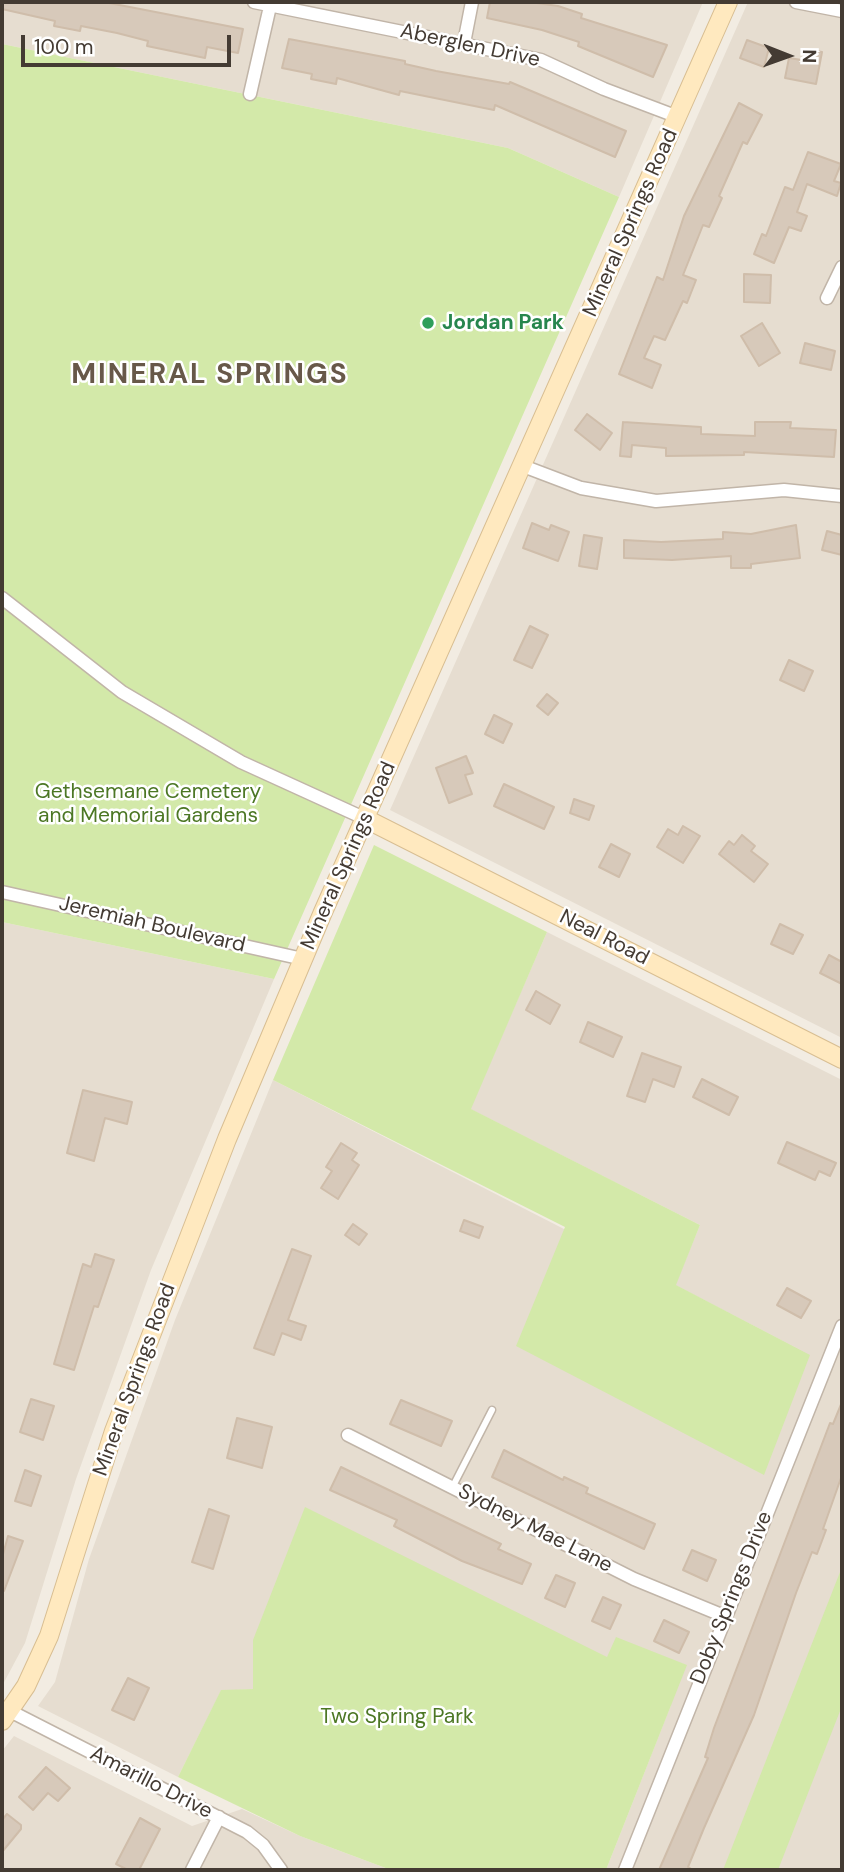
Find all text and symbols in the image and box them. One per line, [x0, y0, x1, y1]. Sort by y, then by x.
street label: Aberglen Drive [398, 19, 542, 73]
scale bar [24, 21, 234, 65]
north arrow [753, 21, 823, 91]
text: 100 m [34, 33, 94, 61]
text: N [797, 49, 822, 64]
street label: Mineral Springs Road [578, 125, 684, 321]
place label: Jordan Park [442, 310, 564, 336]
marker: Jordan Park [420, 315, 436, 331]
district label: MINERAL SPRINGS [73, 359, 347, 393]
street label: Mineral Springs Road [296, 758, 402, 954]
park label: Gethsemane Cemetery and Memorial Gardens [35, 779, 261, 829]
street label: Jeremiah Boulevard [56, 891, 248, 959]
street label: Neal Road [555, 905, 653, 971]
street label: Mineral Springs Road [88, 1280, 182, 1480]
street label: Sydney Mae Lane [454, 1479, 616, 1579]
street label: Doby Springs Drive [686, 1508, 778, 1688]
park label: Two Spring Park [320, 1704, 474, 1730]
street label: Amarillo Drive [86, 1741, 216, 1825]

